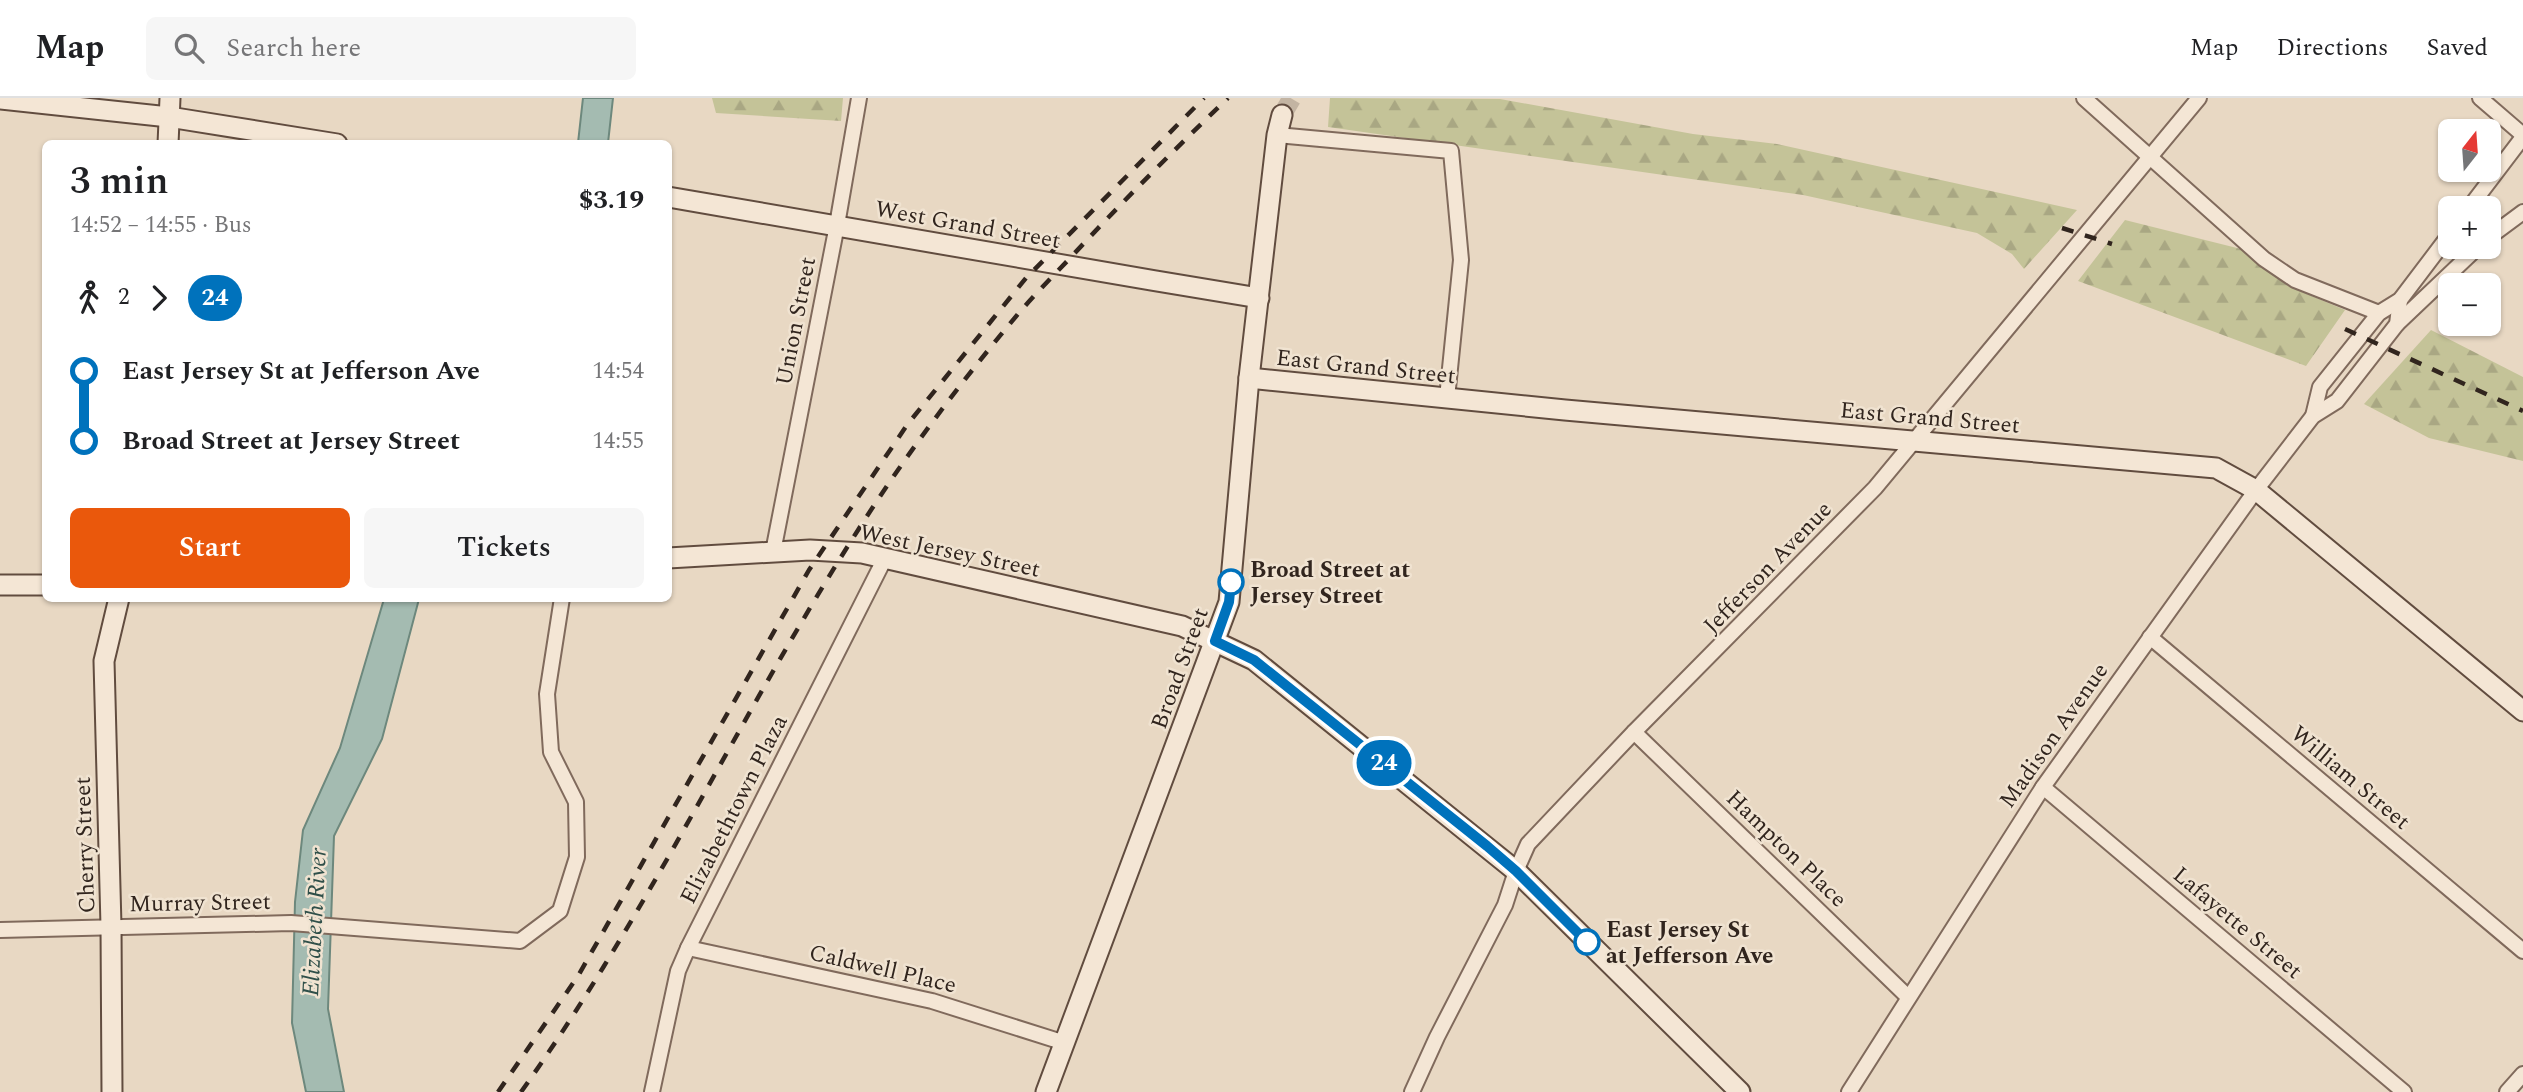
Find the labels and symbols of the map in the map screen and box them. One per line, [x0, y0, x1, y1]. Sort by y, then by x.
north arrow [2438, 119, 2501, 182]
street label: West Grand Street [872, 192, 1063, 259]
street label: Union Street [767, 254, 826, 389]
street label: East Grand Street [1274, 341, 1457, 394]
street label: East Grand Street [1838, 393, 2021, 444]
street label: Jefferson Avenue [1695, 494, 1841, 642]
street label: West Jersey Street [856, 515, 1043, 588]
place label: Broad Street at Jersey Street [1250, 553, 1410, 614]
marker: Broad Street at Jersey Street [1218, 569, 1244, 595]
street label: Broad Street [1142, 603, 1219, 734]
street label: Madison Avenue [1991, 656, 2118, 816]
street label: Elizabethtown Plaza [671, 709, 797, 911]
street label: William Street [2282, 717, 2418, 839]
line badge: 24 [1352, 740, 1416, 786]
street label: Cherry Street [66, 776, 105, 914]
street label: Hampton Place [1717, 782, 1855, 916]
water label: Elizabeth River [293, 846, 337, 997]
street label: Lafayette Street [2164, 858, 2310, 988]
street label: Murray Street [129, 885, 271, 922]
place label: East Jersey St at Jefferson Ave [1606, 913, 1773, 974]
marker: East Jersey St at Jefferson Ave [1574, 929, 1600, 955]
street label: Caldwell Place [806, 936, 960, 1003]

